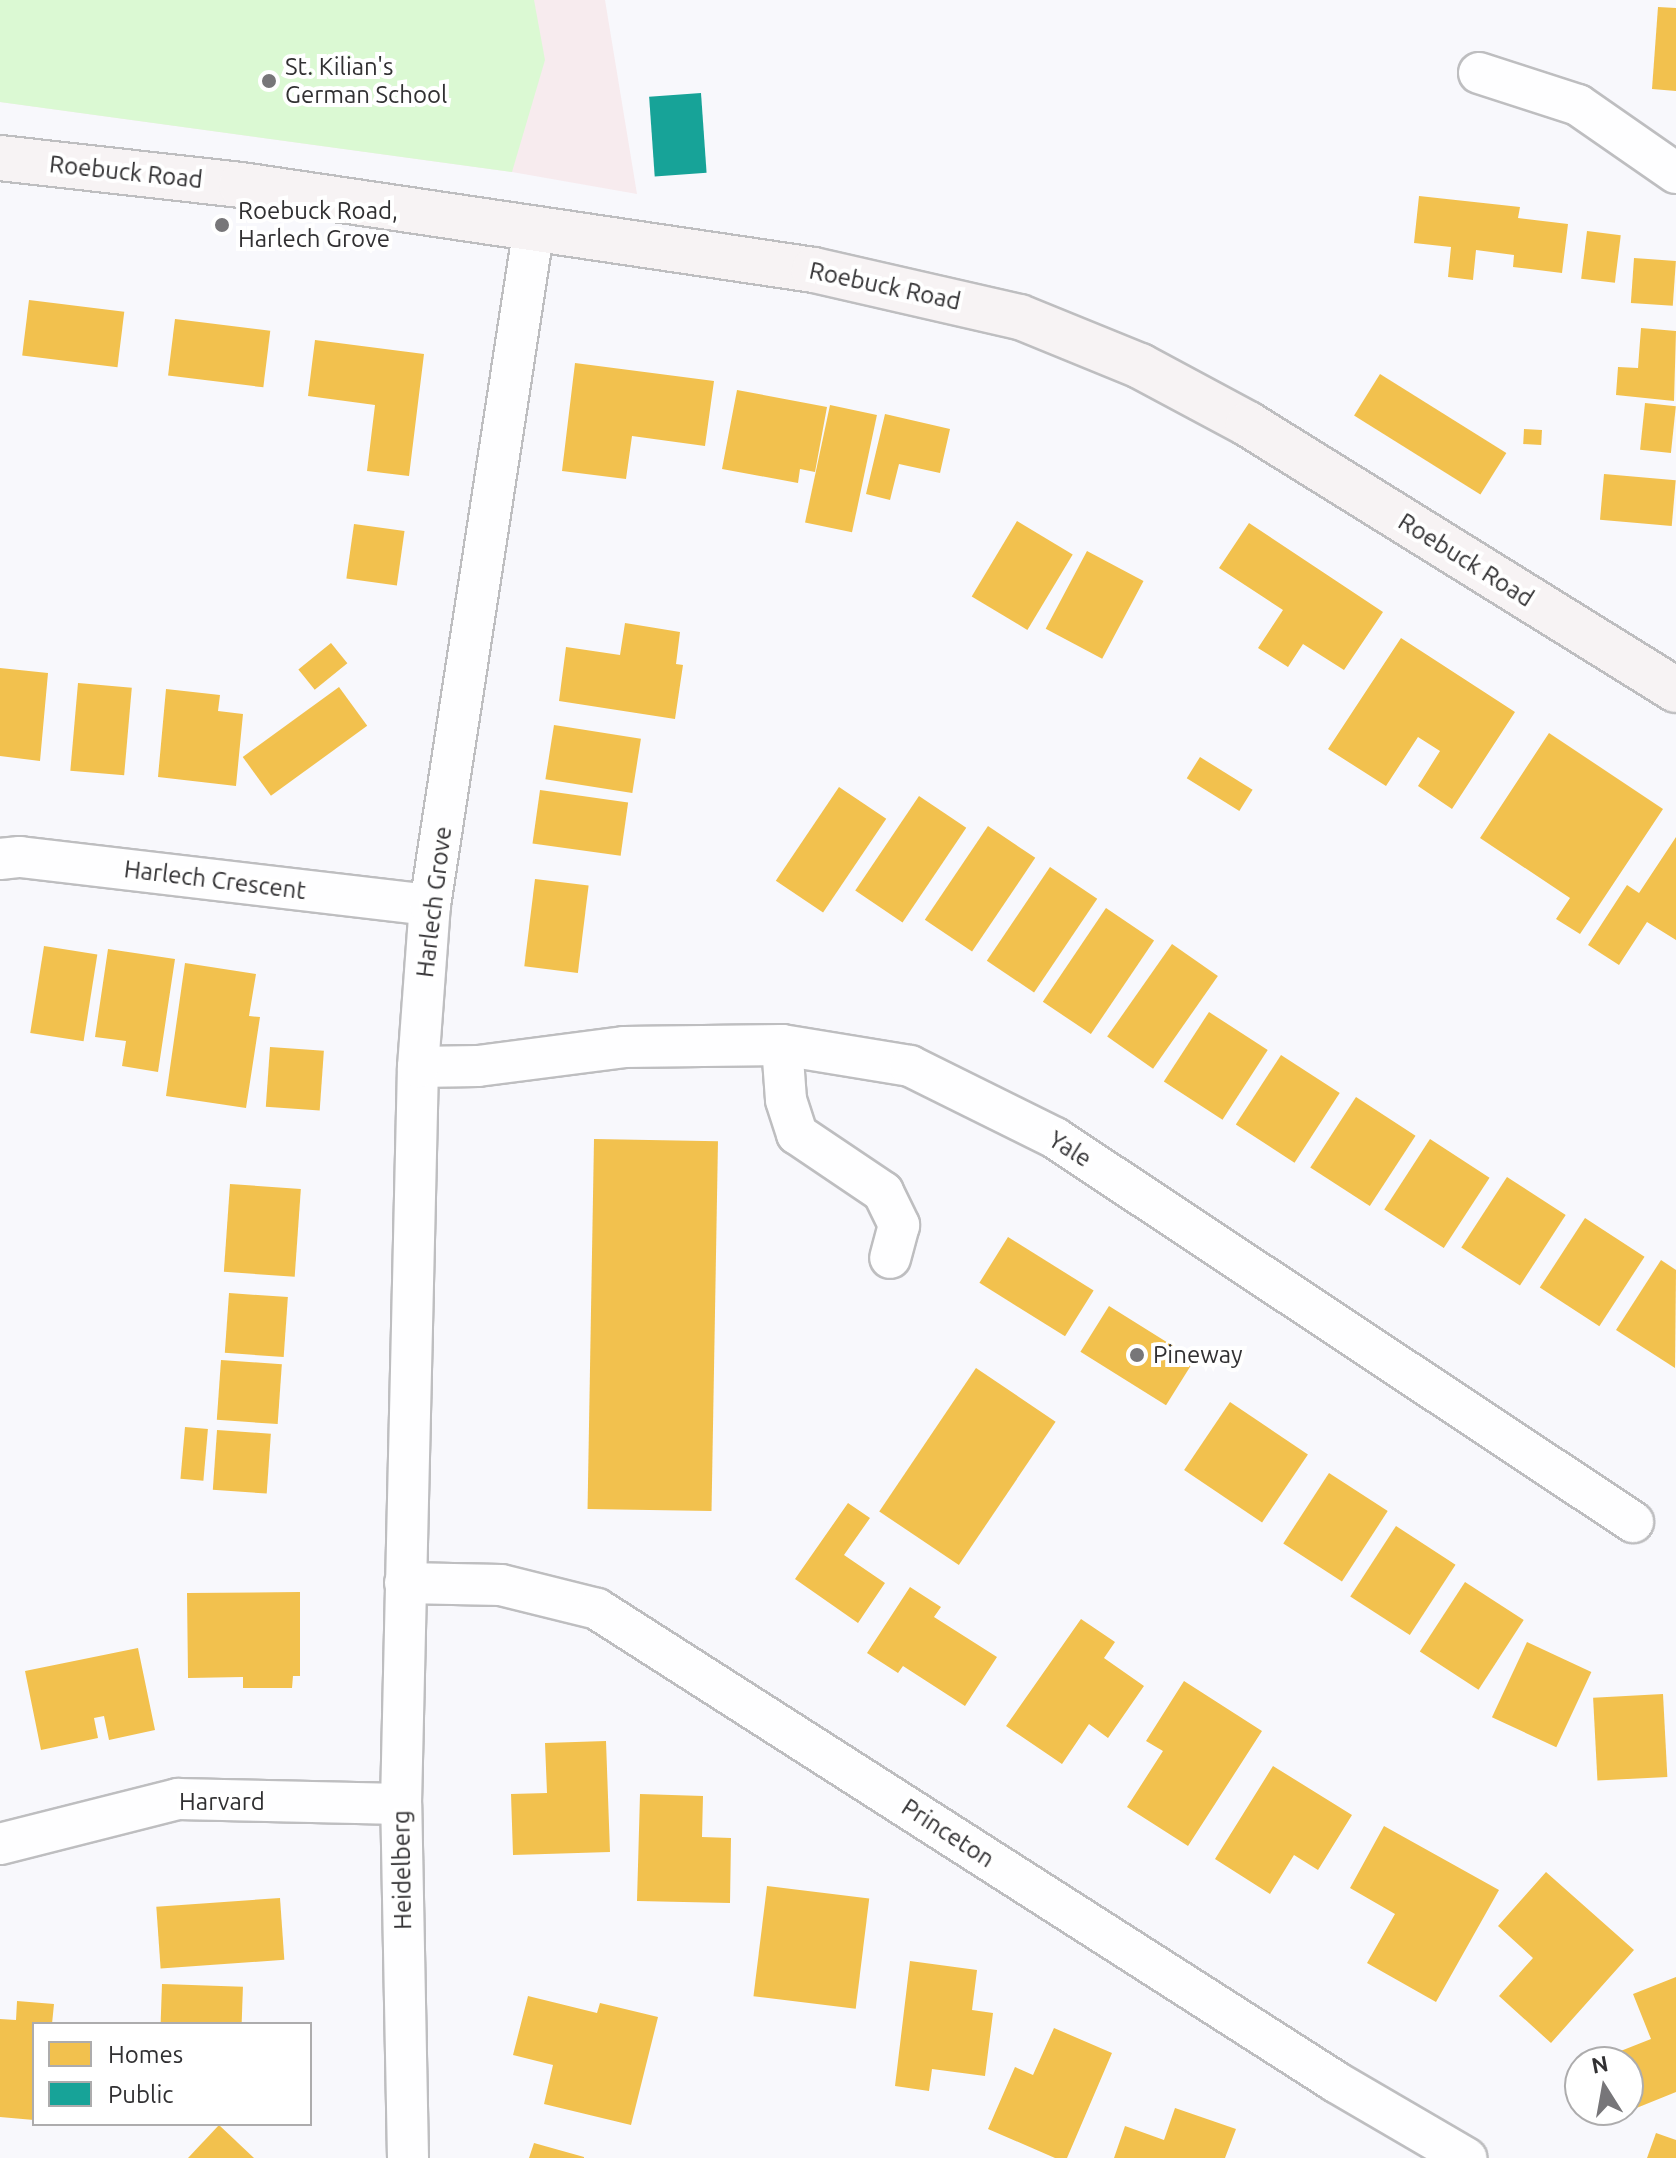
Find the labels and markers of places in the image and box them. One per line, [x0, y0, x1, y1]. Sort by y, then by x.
place label: St. Kilian's German School [285, 53, 447, 109]
marker: St. Kilian's German School [260, 72, 278, 90]
place label: Roebuck Road, Harlech Grove [238, 197, 398, 253]
marker: Roebuck Road, Harlech Grove [213, 216, 231, 234]
place label: Pineway [1153, 1341, 1243, 1369]
marker: Pineway [1128, 1346, 1146, 1364]

